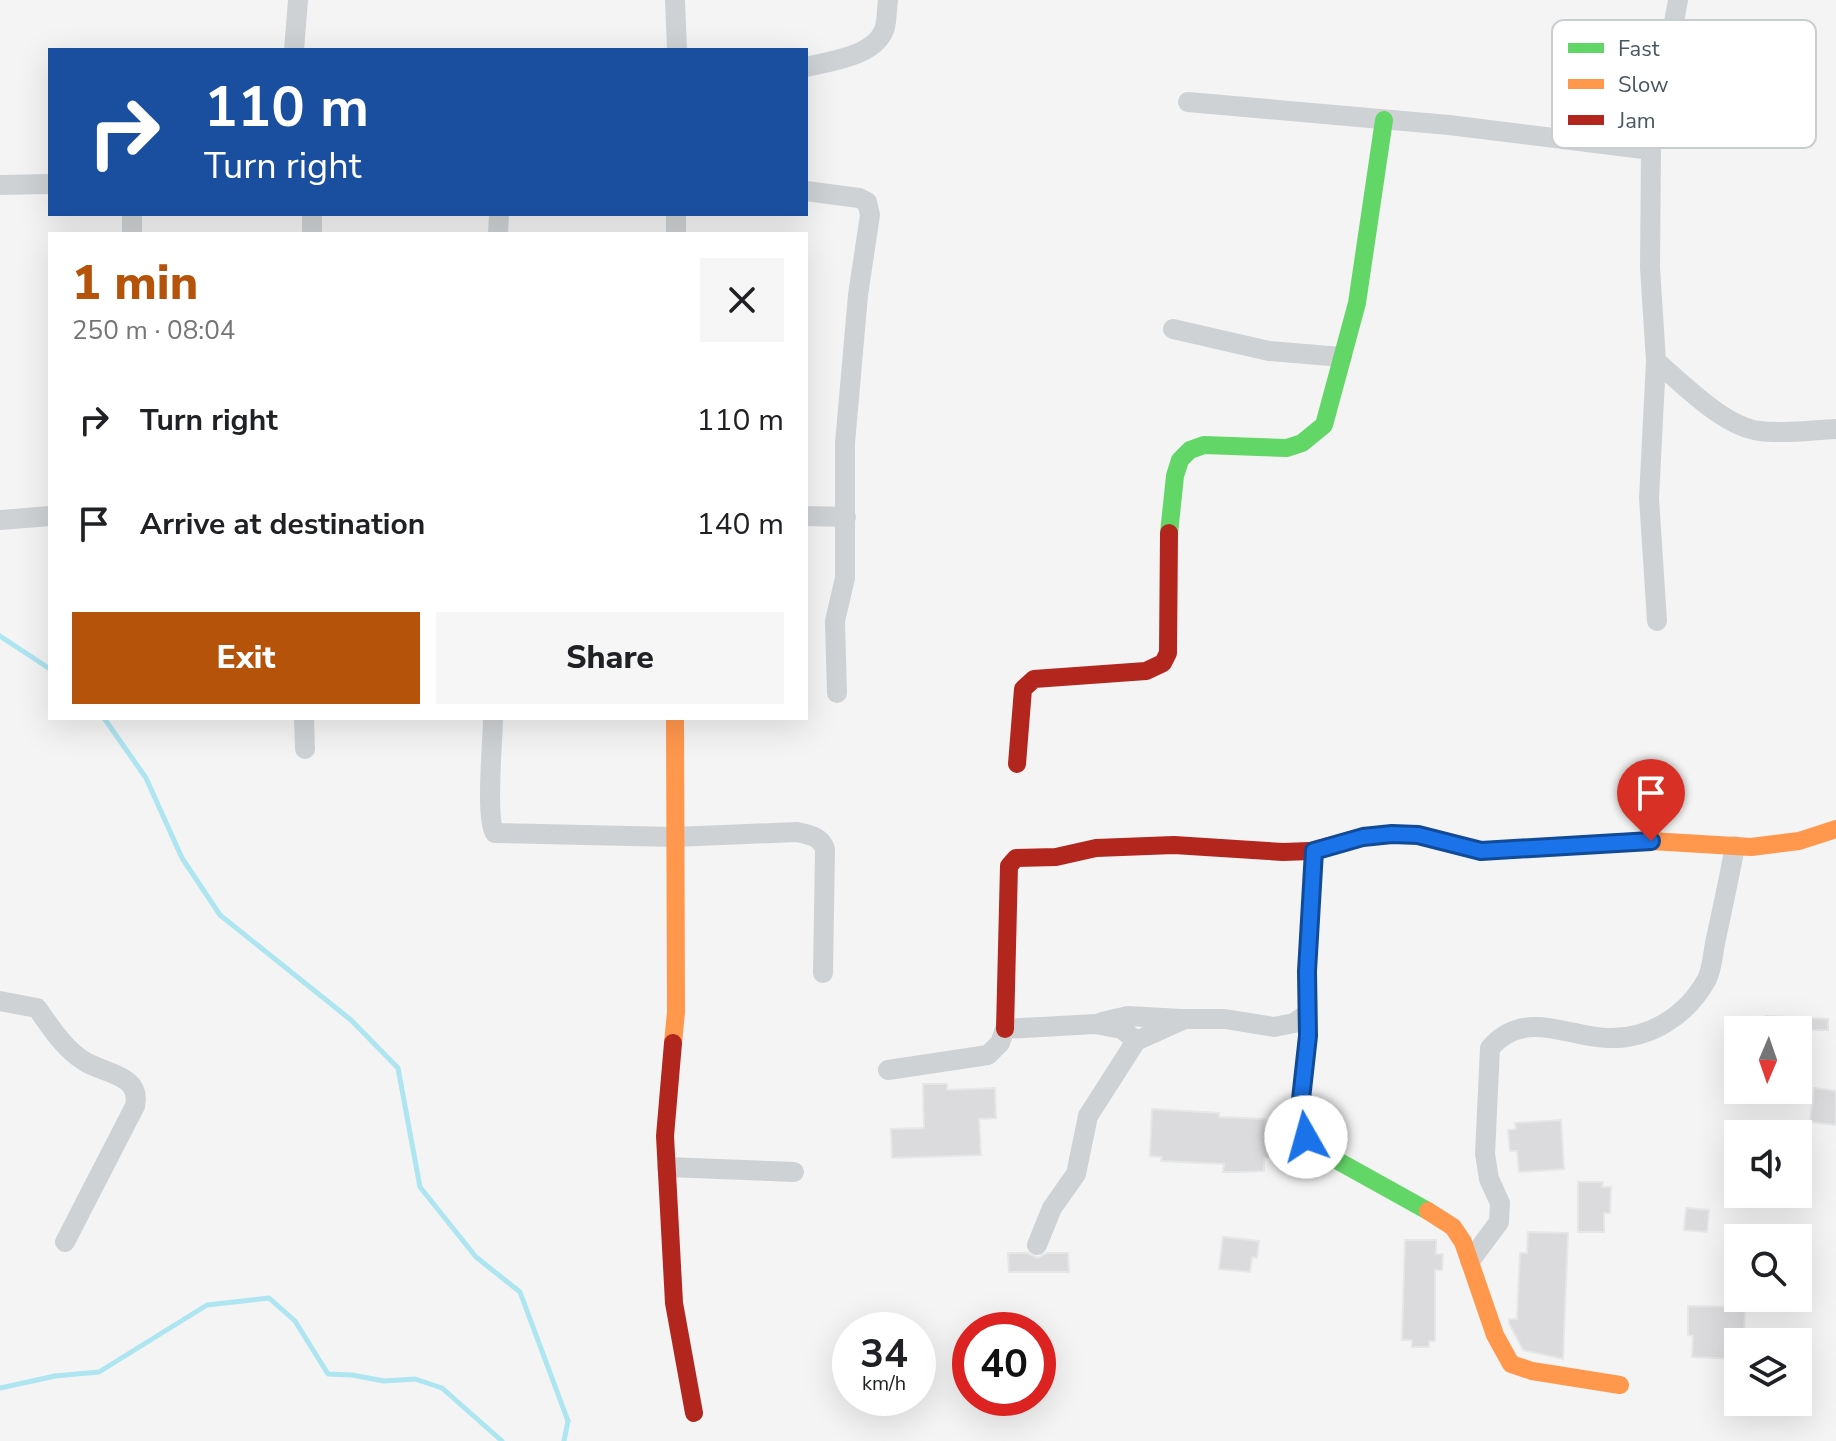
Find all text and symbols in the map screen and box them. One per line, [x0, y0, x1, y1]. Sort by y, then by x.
legend [1552, 20, 1816, 148]
text: Fast [1618, 34, 1660, 64]
text: 110 m [204, 69, 369, 146]
text: Slow [1618, 70, 1669, 100]
icon: right [72, 80, 176, 184]
text: Jam [1617, 106, 1656, 136]
text: Turn right [204, 142, 361, 191]
text: 1 min [72, 250, 198, 316]
button: close [700, 258, 784, 342]
text: 250 m · 08:04 [72, 313, 235, 348]
icon: right [72, 398, 116, 442]
text: Turn right [140, 400, 278, 441]
text: 110 m [697, 400, 784, 441]
icon: arrive [72, 502, 116, 546]
text: Arrive at destination [140, 504, 425, 545]
text: 140 m [697, 504, 784, 545]
button: Exit [72, 612, 420, 704]
button: Share [436, 612, 784, 704]
pin [1617, 759, 1685, 841]
icon: arrive [1629, 771, 1673, 815]
north arrow [1724, 1016, 1812, 1104]
map controls [1724, 1016, 1812, 1416]
position arrow [1264, 1095, 1348, 1179]
button: sound [1724, 1120, 1812, 1208]
button: search [1724, 1224, 1812, 1312]
speed limit sign: 40 [952, 1312, 1056, 1416]
text: 34 [860, 1327, 908, 1381]
button: layers [1724, 1328, 1812, 1416]
text: km/h [862, 1370, 906, 1397]

